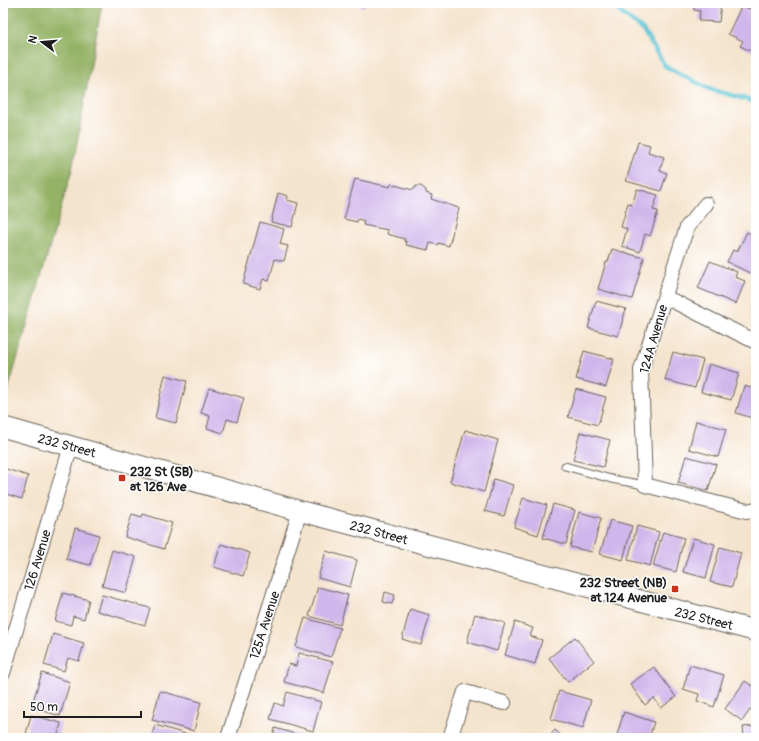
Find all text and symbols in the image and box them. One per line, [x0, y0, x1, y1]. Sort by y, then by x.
north arrow [22, 22, 62, 62]
text: N [26, 33, 40, 45]
street label: 124A Avenue [636, 302, 672, 376]
street label: 232 Street [36, 431, 98, 462]
place label: 232 St (SB) at 126 Ave [130, 464, 194, 495]
marker: 232 St (SB) at 126 Ave [117, 473, 127, 483]
street label: 232 Street [348, 518, 410, 549]
street label: 126 Avenue [21, 527, 55, 593]
place label: 232 Street (NB) at 124 Avenue [580, 575, 668, 606]
marker: 232 Street (NB) at 124 Avenue [670, 584, 680, 594]
street label: 125A Avenue [246, 589, 284, 661]
street label: 232 Street [673, 604, 735, 634]
scale bar [24, 693, 141, 719]
text: 50 m [30, 700, 58, 715]

